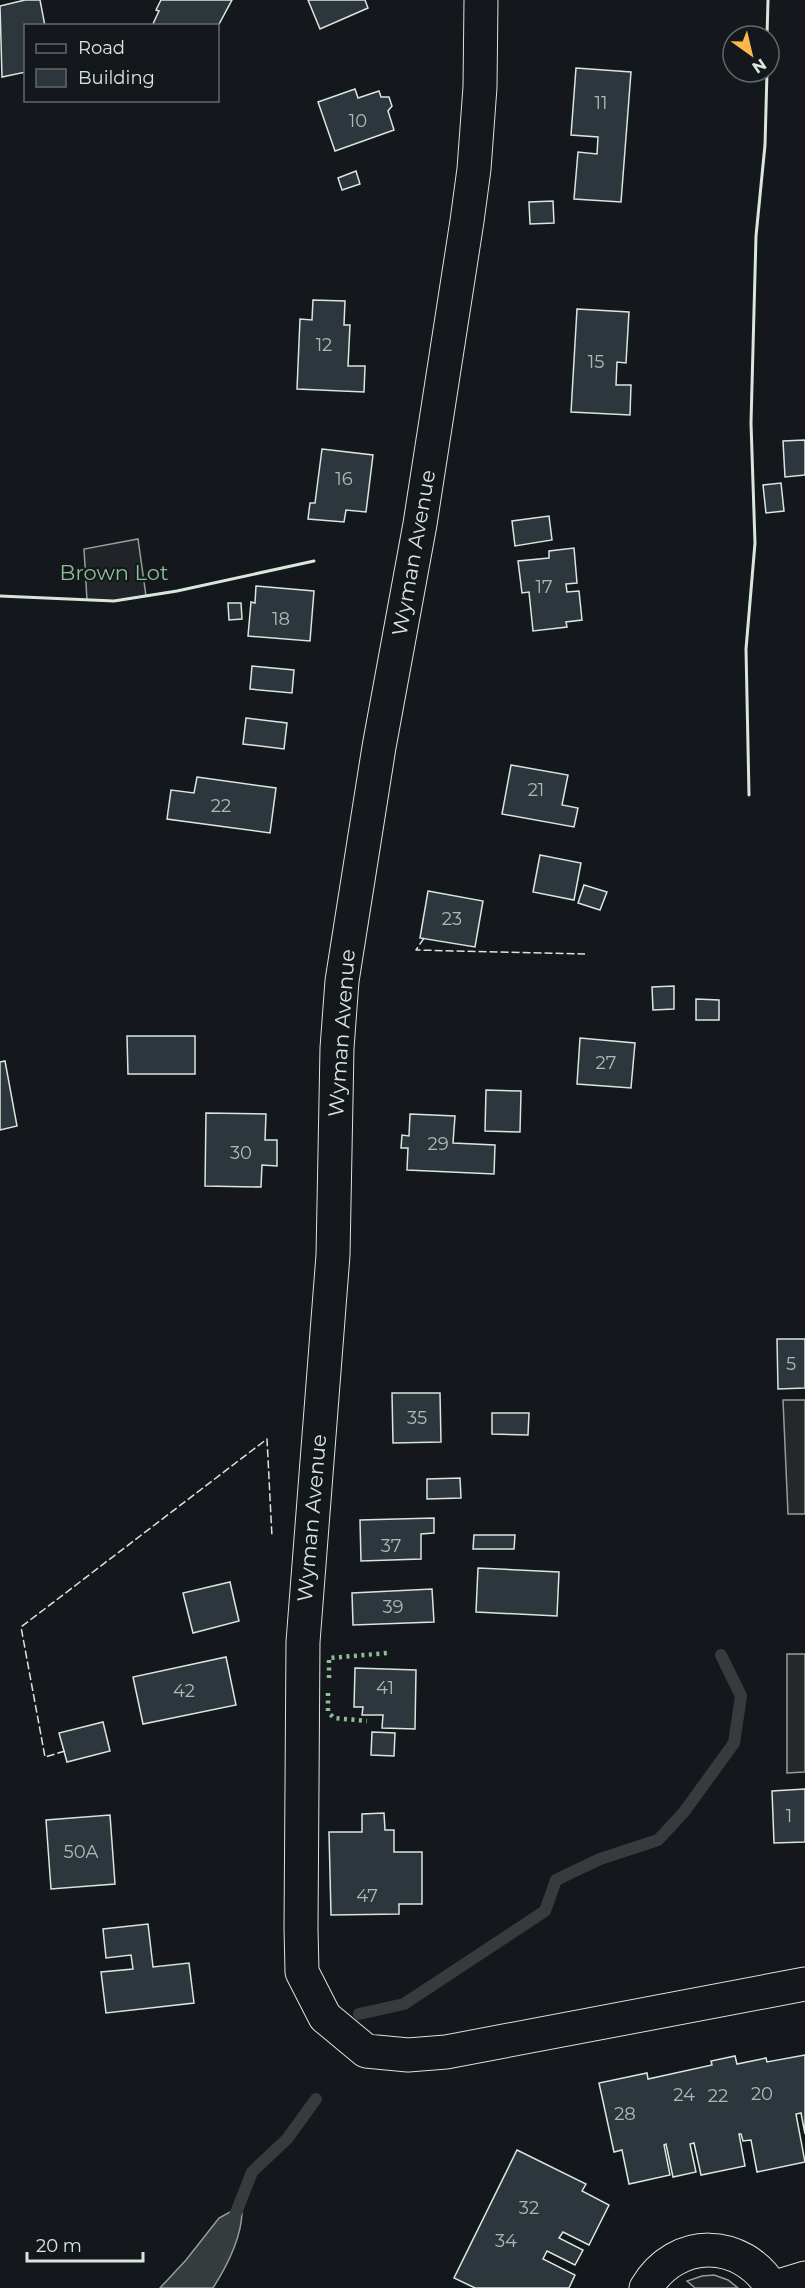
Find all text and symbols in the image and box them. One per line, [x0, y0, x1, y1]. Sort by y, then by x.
legend [24, 24, 219, 102]
north arrow [721, 24, 781, 84]
text: Road [78, 37, 125, 59]
text: N [748, 55, 770, 78]
text: Building [78, 67, 155, 89]
house number: 11 [595, 92, 608, 114]
house number: 10 [349, 110, 367, 132]
house number: 12 [316, 334, 332, 356]
house number: 15 [588, 351, 604, 373]
house number: 16 [335, 468, 353, 490]
street label: Wyman Avenue [387, 468, 440, 638]
park label: Brown Lot [60, 560, 168, 585]
house number: 17 [535, 576, 553, 598]
house number: 18 [272, 608, 290, 630]
house number: 21 [528, 779, 544, 801]
house number: 22 [211, 795, 231, 817]
house number: 23 [442, 908, 462, 930]
street label: Wyman Avenue [323, 948, 360, 1118]
house number: 27 [596, 1052, 616, 1074]
house number: 29 [427, 1133, 449, 1155]
house number: 30 [230, 1142, 252, 1164]
house number: 5 [786, 1353, 796, 1375]
house number: 35 [407, 1407, 427, 1429]
street label: Wyman Avenue [292, 1433, 331, 1603]
house number: 37 [381, 1535, 401, 1557]
house number: 39 [382, 1596, 404, 1618]
house number: 41 [376, 1677, 394, 1699]
house number: 42 [173, 1680, 195, 1702]
house number: 1 [786, 1805, 792, 1827]
house number: 50A [64, 1841, 99, 1863]
house number: 47 [356, 1885, 378, 1907]
house number: 20 [751, 2083, 773, 2105]
house number: 24 [673, 2084, 695, 2106]
house number: 22 [708, 2085, 728, 2107]
house number: 28 [614, 2103, 636, 2125]
house number: 32 [519, 2197, 539, 2219]
scale bar [27, 2225, 142, 2263]
house number: 34 [495, 2230, 517, 2252]
text: 20 m [36, 2235, 82, 2257]

